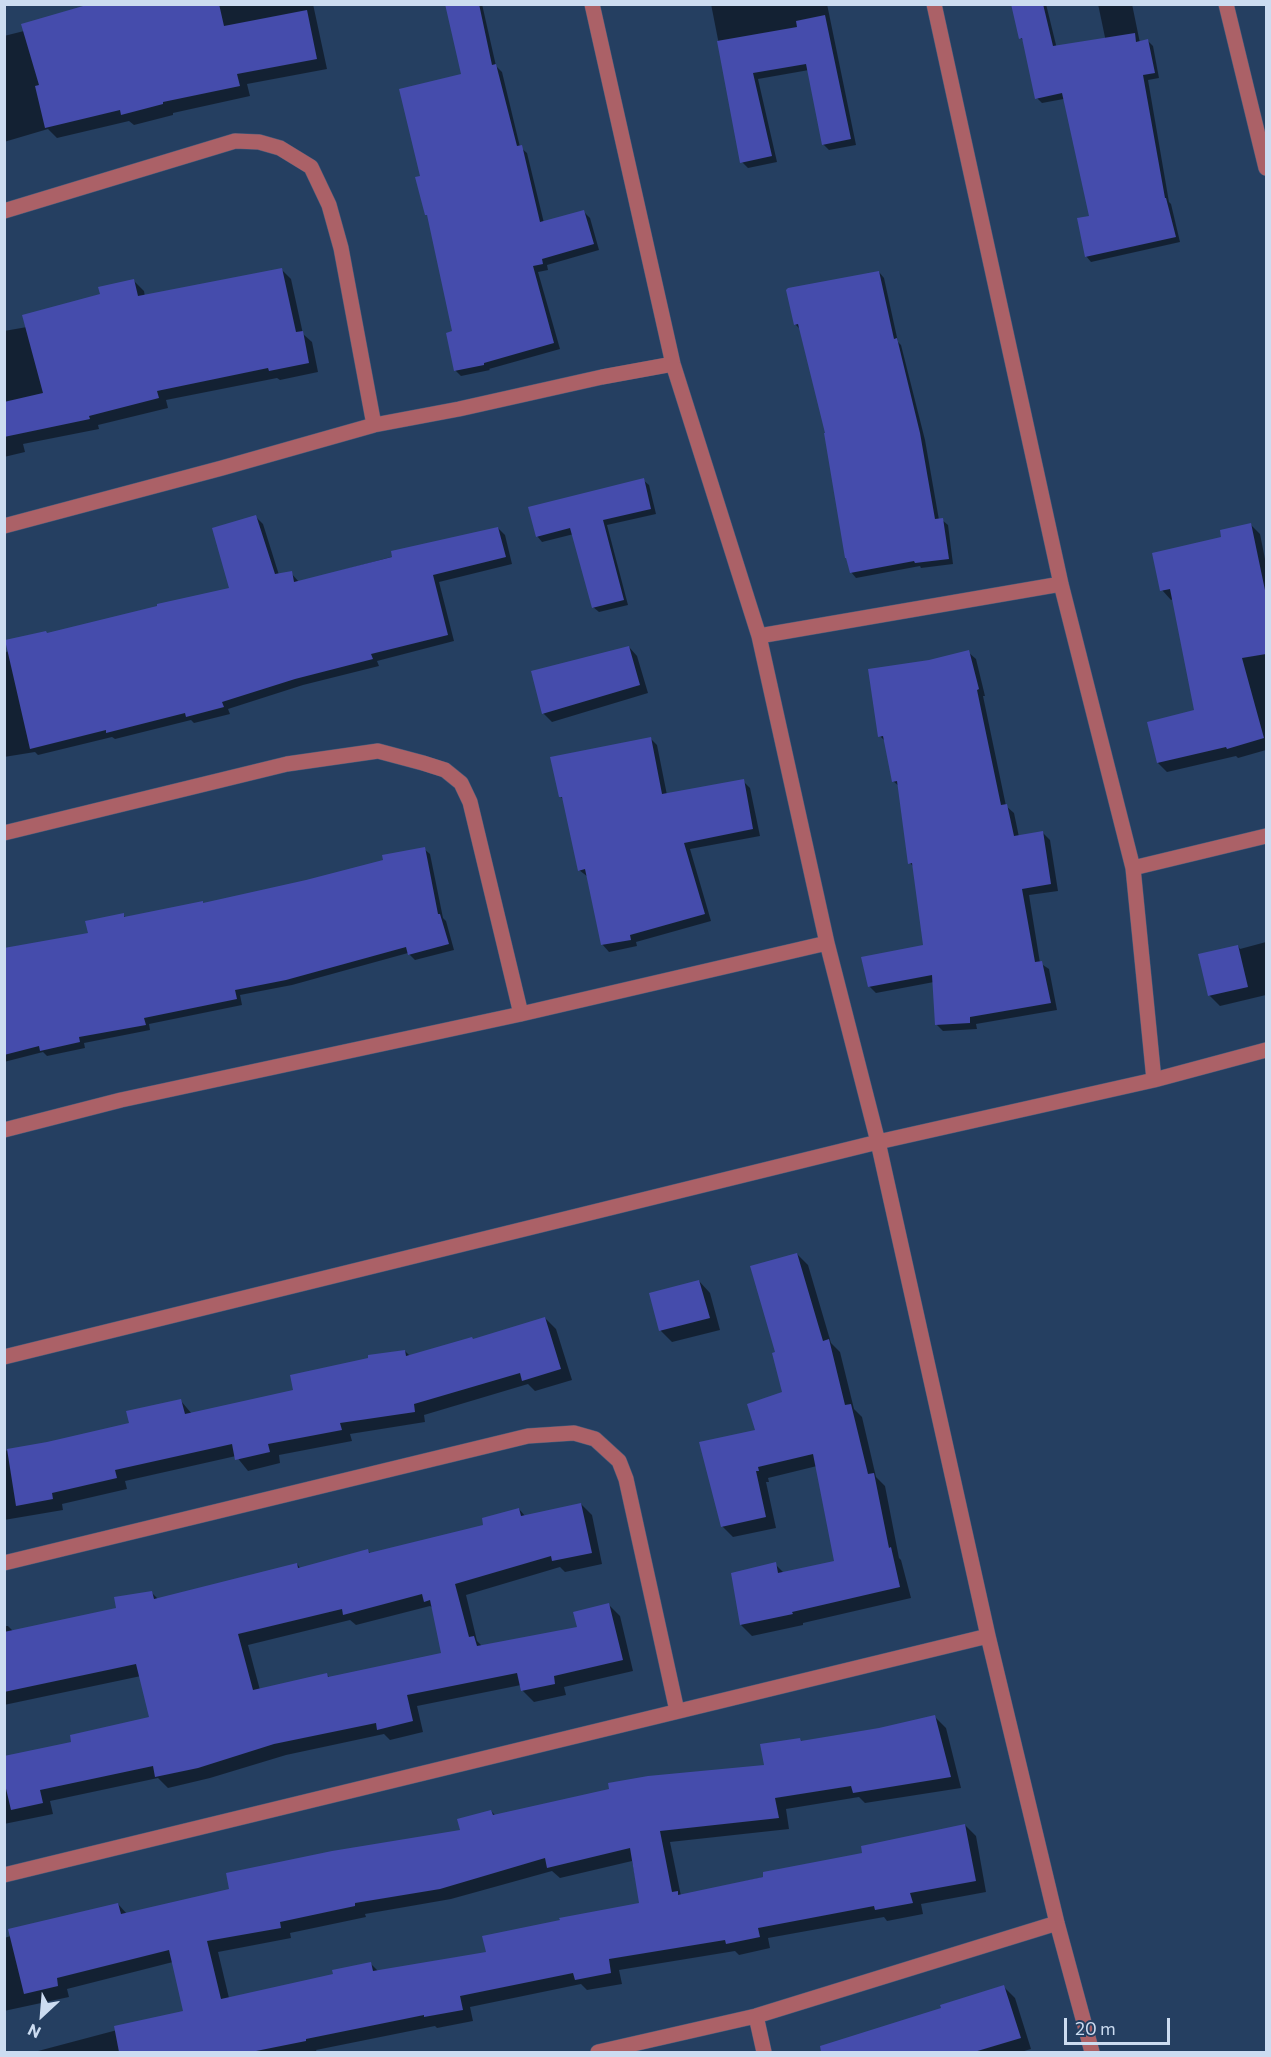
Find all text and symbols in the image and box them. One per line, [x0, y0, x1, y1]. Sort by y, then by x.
north arrow [12, 1985, 72, 2045]
scale bar [1067, 2006, 1174, 2044]
text: 20 m [1075, 2017, 1116, 2039]
text: N [24, 2020, 43, 2043]

